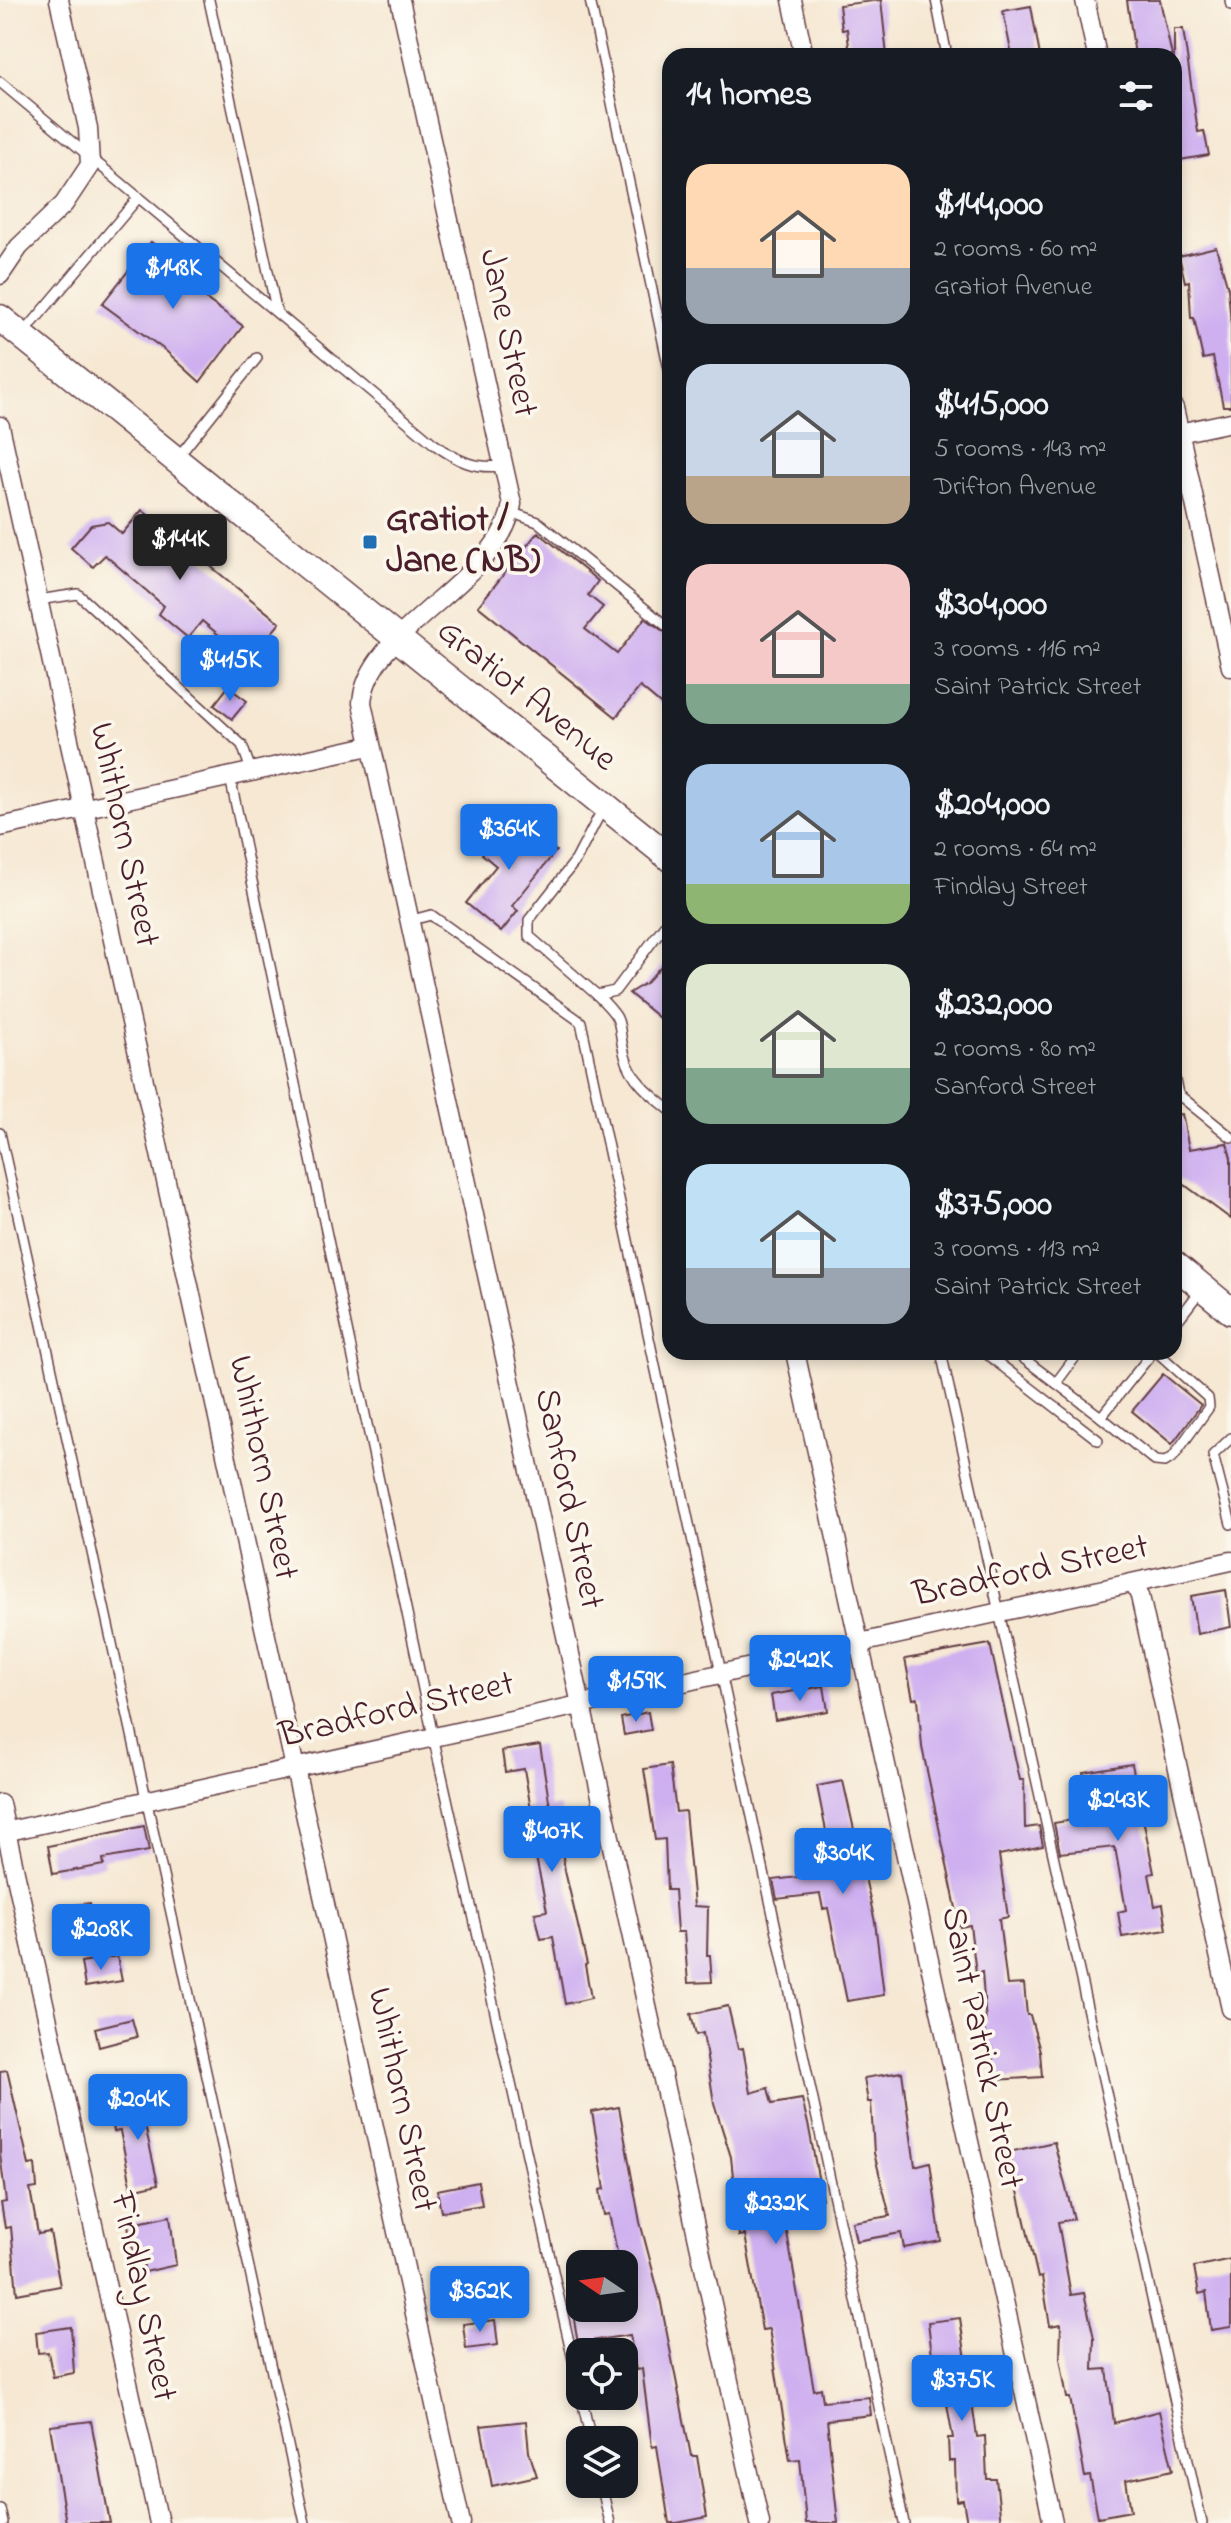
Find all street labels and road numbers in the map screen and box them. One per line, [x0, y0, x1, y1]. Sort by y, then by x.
street label: Jane Street [463, 244, 551, 422]
street label: Gratiot Avenue [424, 606, 629, 786]
street label: Whithorn Street [73, 718, 173, 952]
street label: Whithorn Street [212, 1351, 312, 1585]
street label: Sanford Street [519, 1384, 617, 1614]
street label: Bradford Street [907, 1521, 1154, 1623]
street label: Bradford Street [273, 1658, 520, 1764]
street label: Saint Patrick Street [925, 1902, 1037, 2194]
street label: Whithorn Street [351, 1983, 451, 2217]
street label: Findlay Street [94, 2186, 190, 2407]

